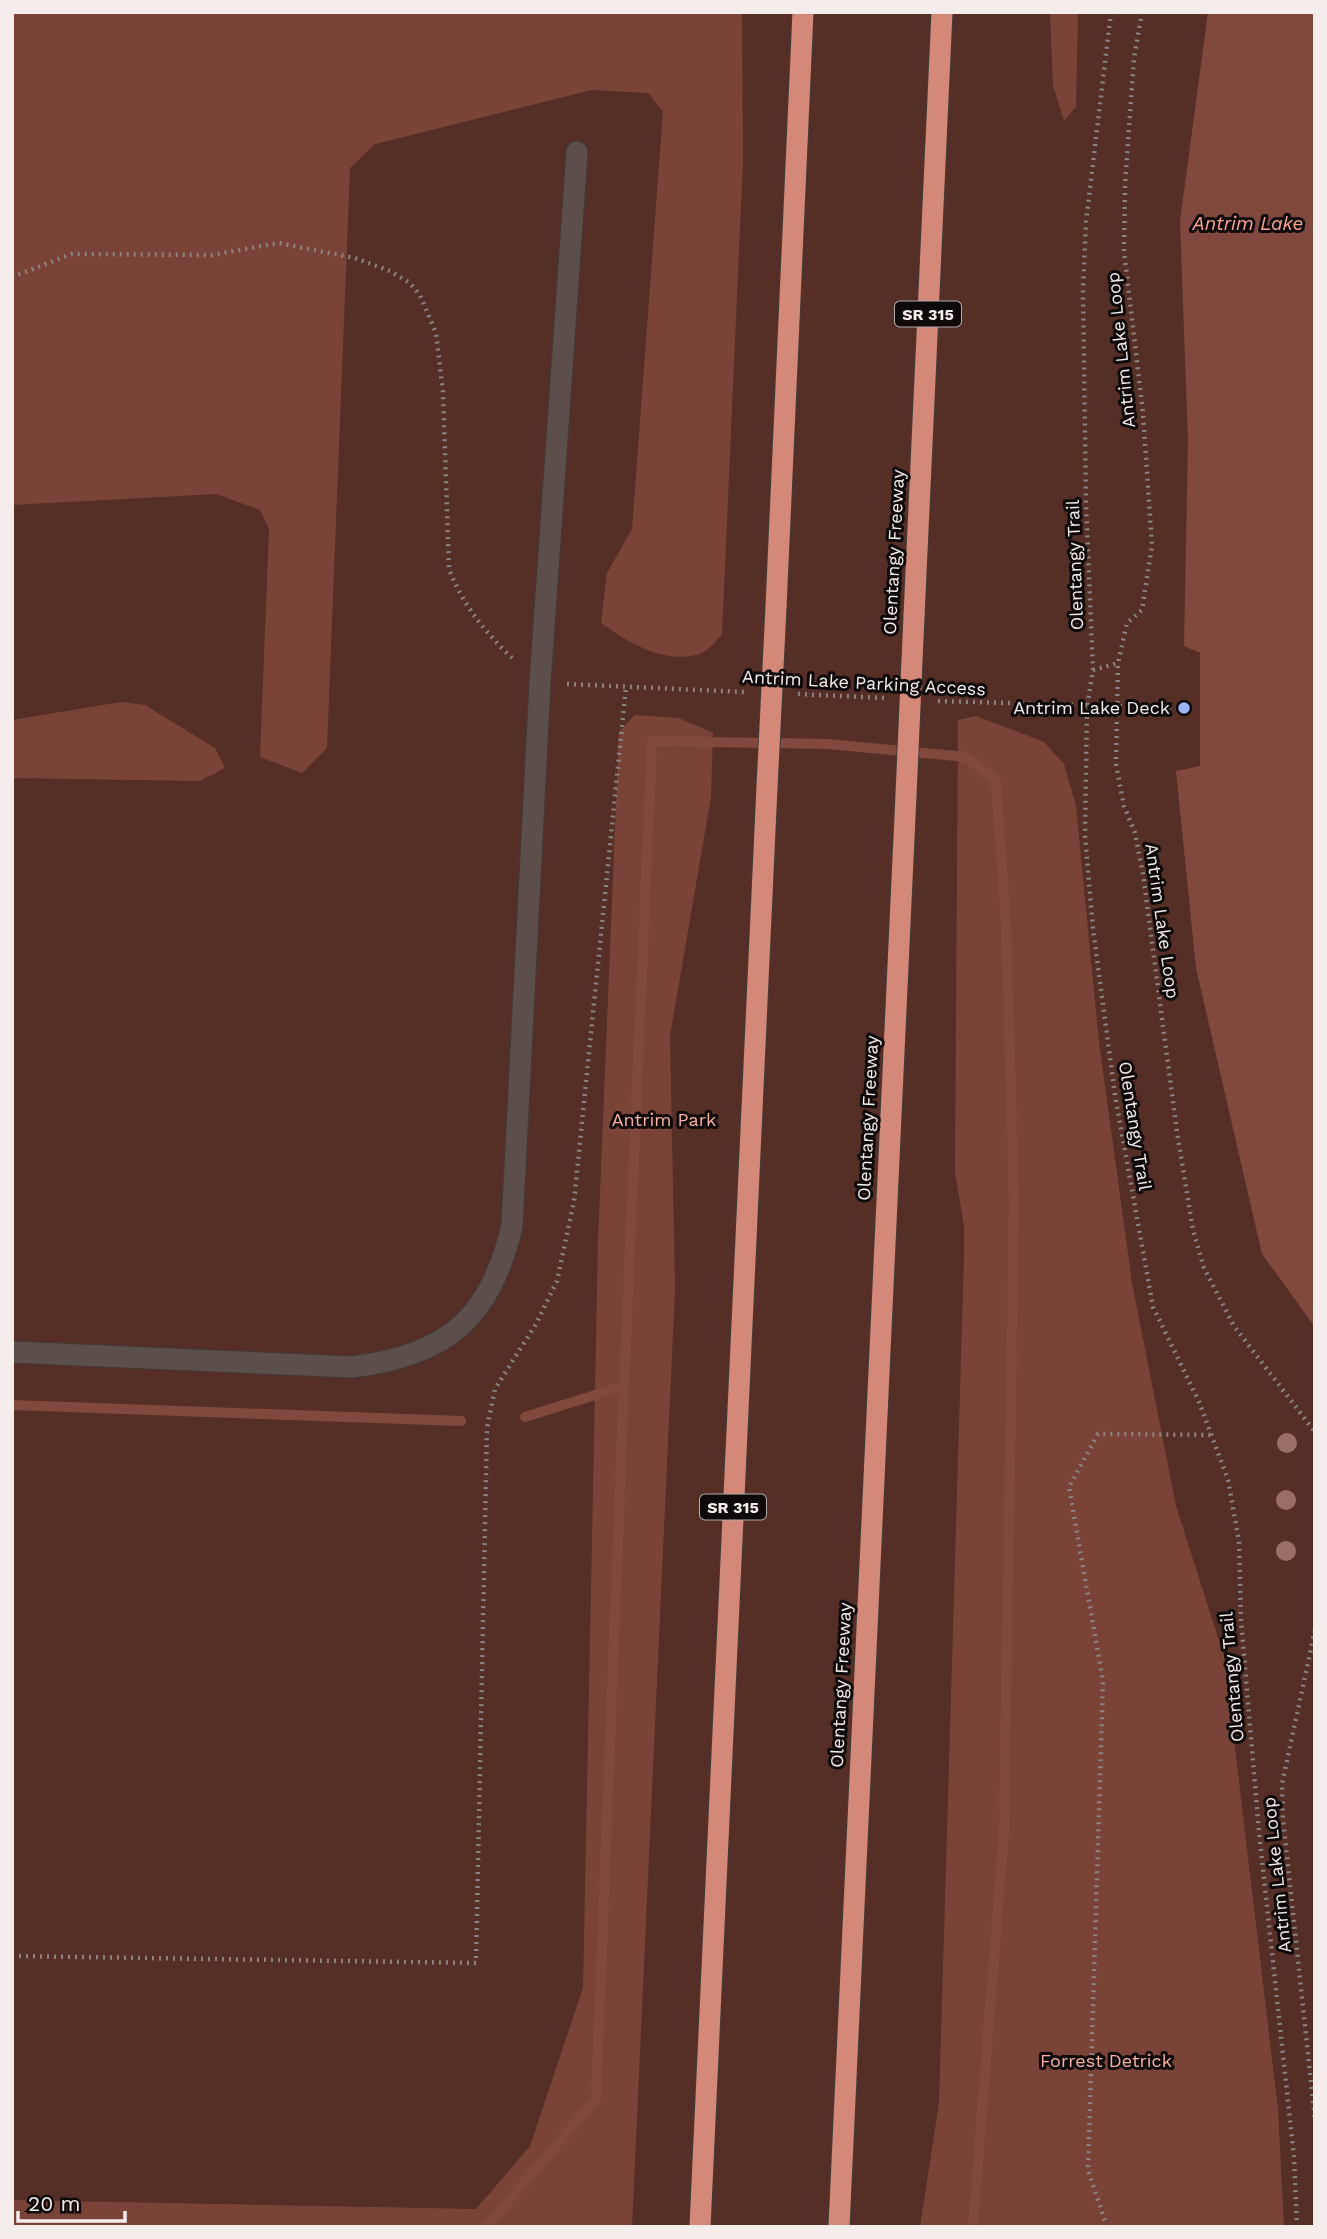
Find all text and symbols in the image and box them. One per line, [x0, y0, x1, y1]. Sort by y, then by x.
water label: Antrim Lake [1192, 212, 1303, 235]
street label: Antrim Lake Loop [1102, 271, 1139, 429]
road number: SR 315 [895, 302, 961, 326]
street label: Olentangy Freeway [879, 468, 908, 635]
street label: Olentangy Trail [1062, 499, 1087, 631]
street label: Antrim Lake Parking Access [742, 666, 986, 699]
place label: Antrim Lake Deck [1013, 697, 1170, 718]
marker: Antrim Lake Deck [1176, 700, 1192, 716]
street label: Antrim Lake Loop [1141, 842, 1184, 1000]
street label: Olentangy Freeway [853, 1034, 882, 1201]
street label: Olentangy Trail [1115, 1060, 1156, 1192]
park label: Antrim Park [612, 1109, 716, 1130]
road number: SR 315 [700, 1494, 766, 1520]
street label: Olentangy Freeway [826, 1601, 855, 1768]
street label: Olentangy Trail [1215, 1611, 1248, 1743]
street label: Antrim Lake Loop [1258, 1796, 1295, 1954]
park label: Forrest Detrick [1040, 2050, 1172, 2071]
scale bar [18, 2180, 124, 2224]
text: 20 m [28, 2191, 80, 2216]

